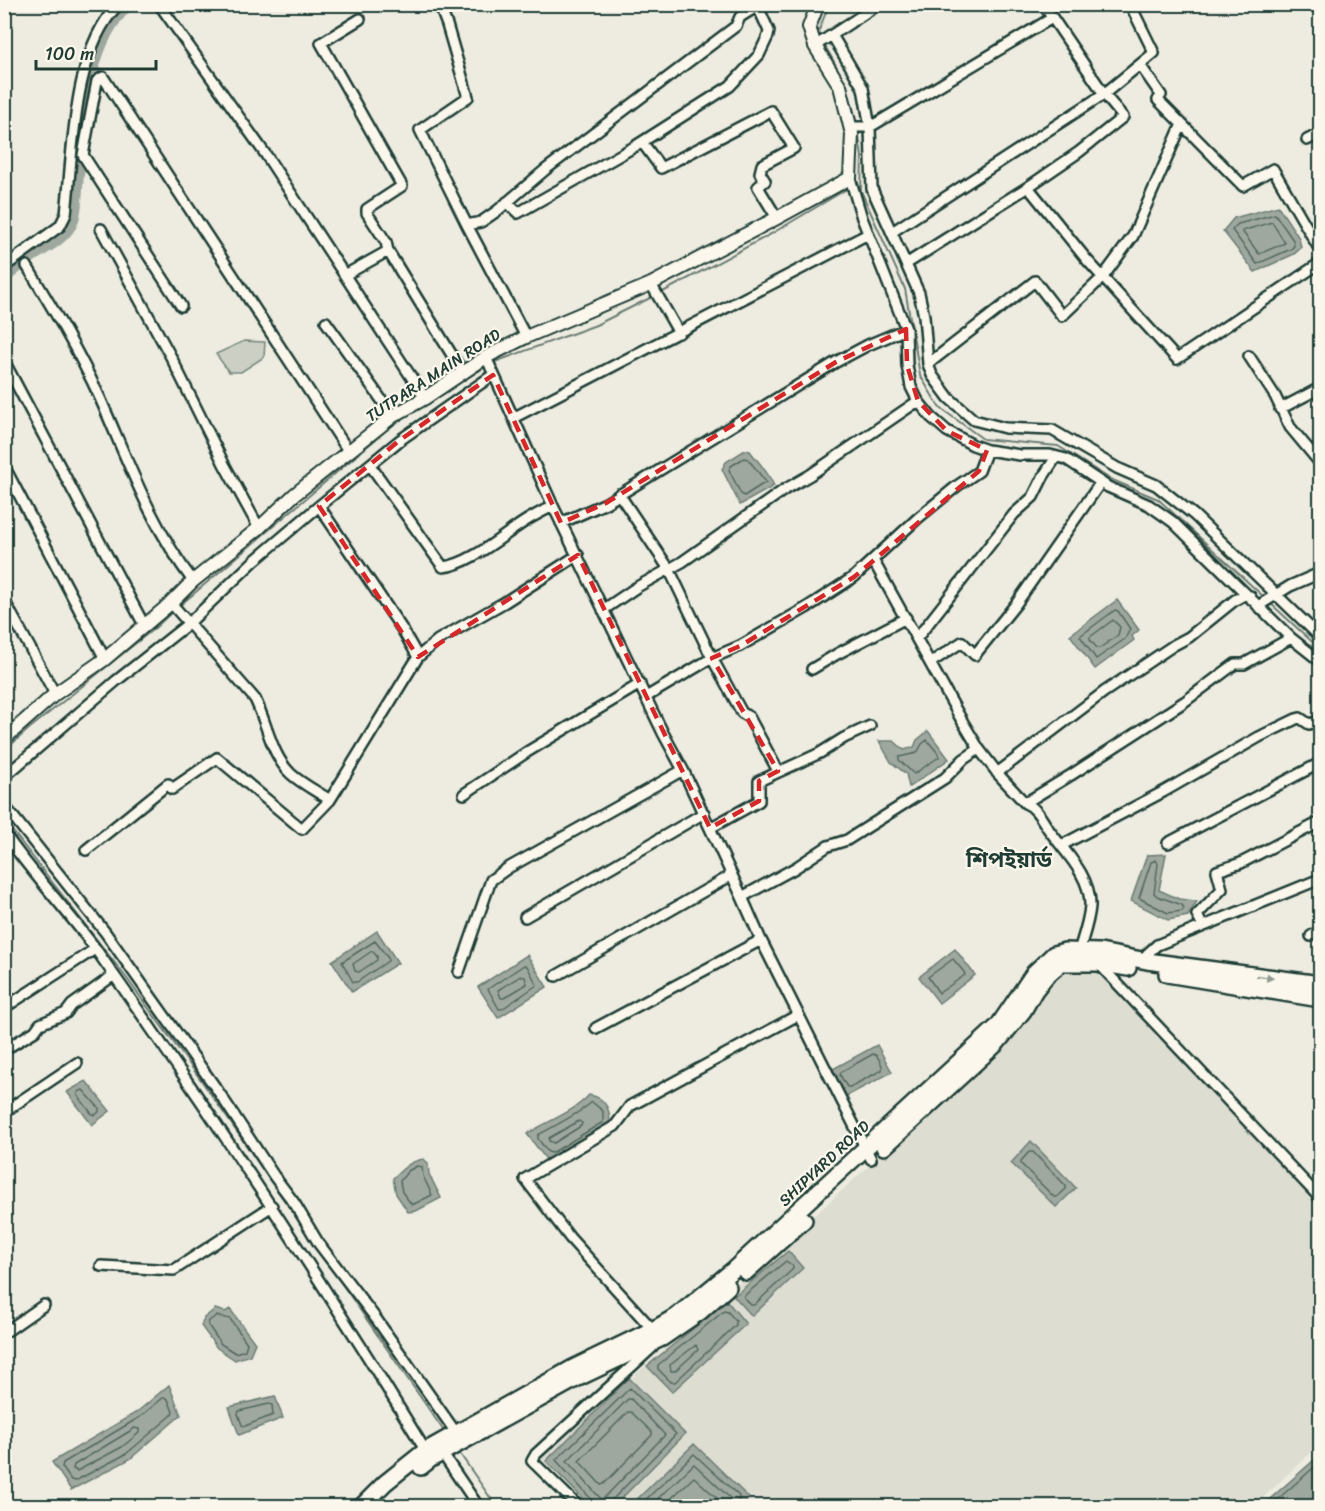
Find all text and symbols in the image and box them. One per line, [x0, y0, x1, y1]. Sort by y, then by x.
scale bar [36, 33, 156, 71]
text: 100 m [45, 38, 94, 70]
street label: TUTPARA MAIN ROAD [359, 320, 507, 430]
district label: শিপইয়ার্ড [965, 840, 1053, 879]
one-way arrow [1256, 972, 1275, 982]
street label: SHIPYARD ROAD [771, 1112, 877, 1214]

